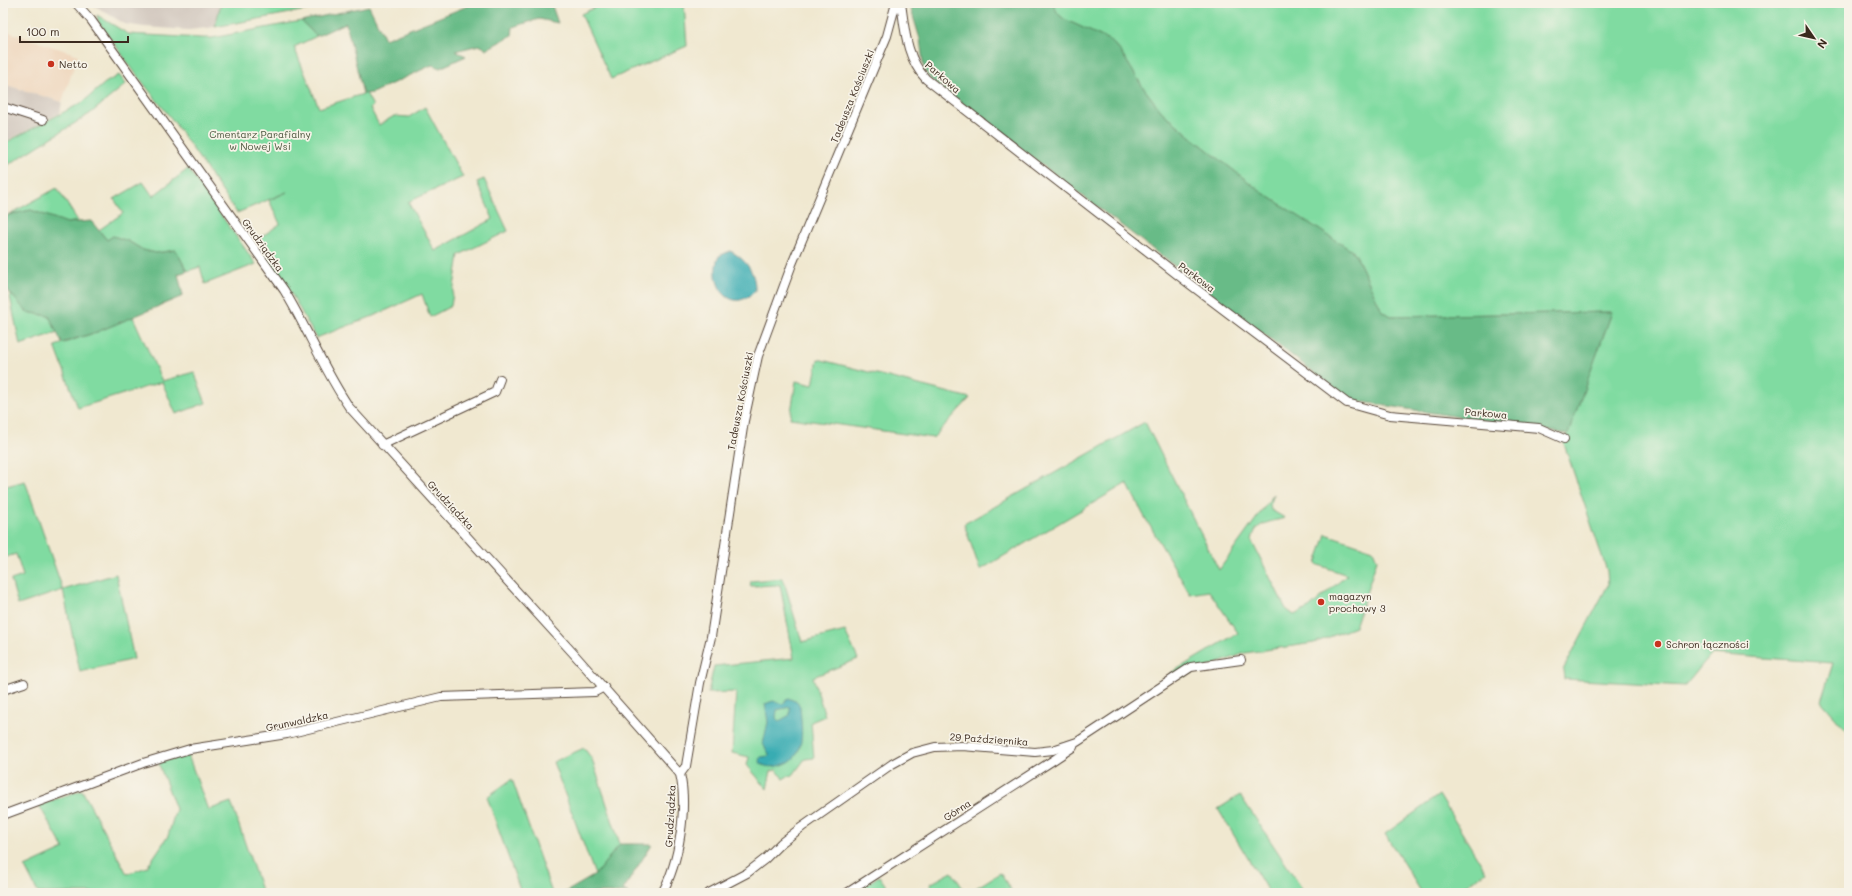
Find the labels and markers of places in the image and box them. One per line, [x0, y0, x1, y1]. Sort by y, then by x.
place label: Netto [59, 57, 87, 71]
marker: Netto [46, 59, 56, 69]
place label: magazyn prochowy 3 [1329, 589, 1386, 615]
marker: magazyn prochowy 3 [1316, 597, 1326, 607]
place label: Schron łączności [1666, 637, 1749, 651]
marker: Schron łączności [1653, 639, 1663, 649]

